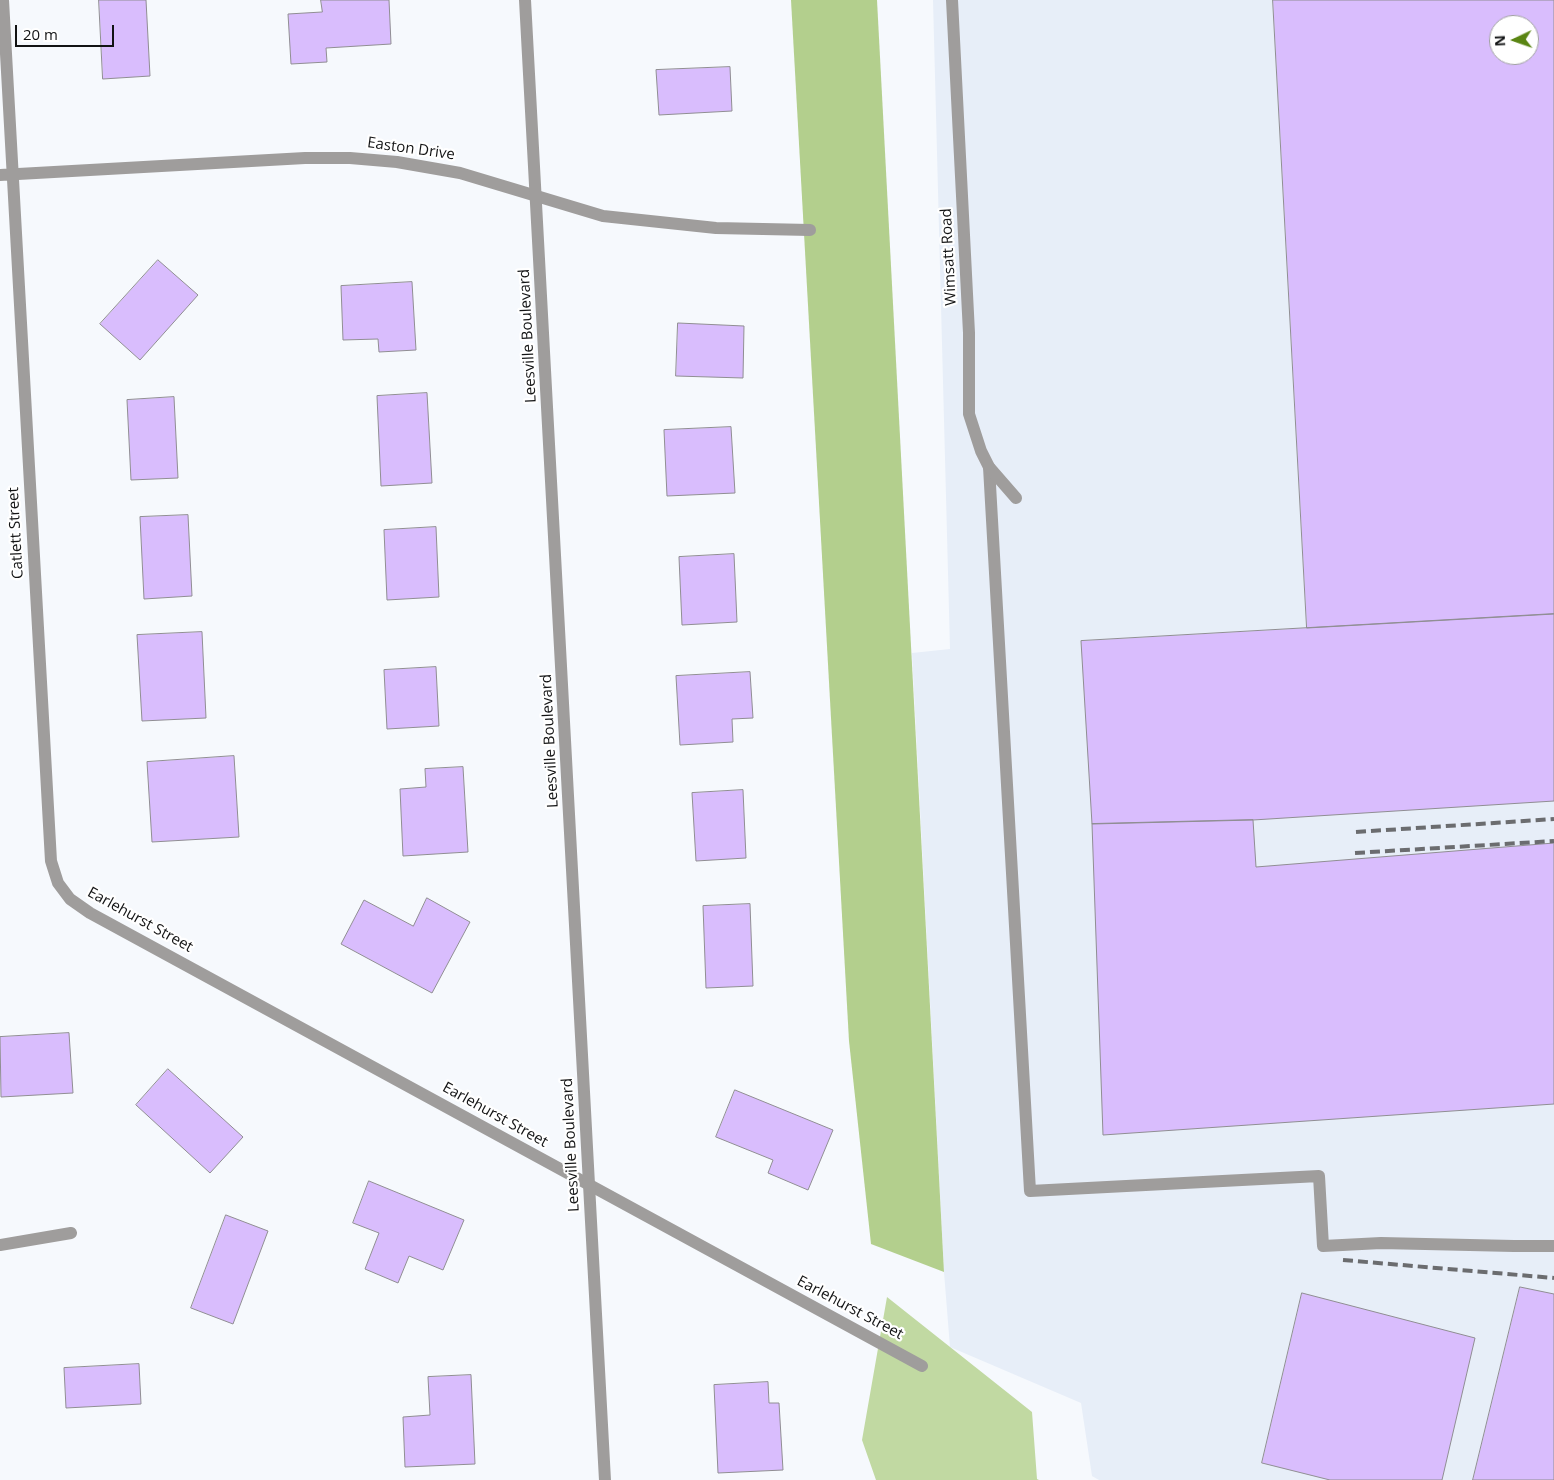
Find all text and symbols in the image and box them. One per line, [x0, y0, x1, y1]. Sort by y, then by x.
scale bar [18, 15, 116, 47]
north arrow [1489, 15, 1539, 65]
text: 20 m [23, 24, 58, 44]
text: N [1490, 35, 1509, 47]
street label: Easton Drive [366, 134, 456, 164]
street label: Wimsatt Road [937, 208, 961, 306]
street label: Leesville Boulevard [515, 268, 541, 404]
street label: Catlett Street [5, 487, 27, 579]
street label: Leesville Boulevard [537, 673, 563, 809]
street label: Earlehurst Street [84, 884, 196, 956]
street label: Leesville Boulevard [558, 1077, 584, 1213]
street label: Earlehurst Street [439, 1079, 551, 1151]
street label: Earlehurst Street [794, 1272, 906, 1344]

